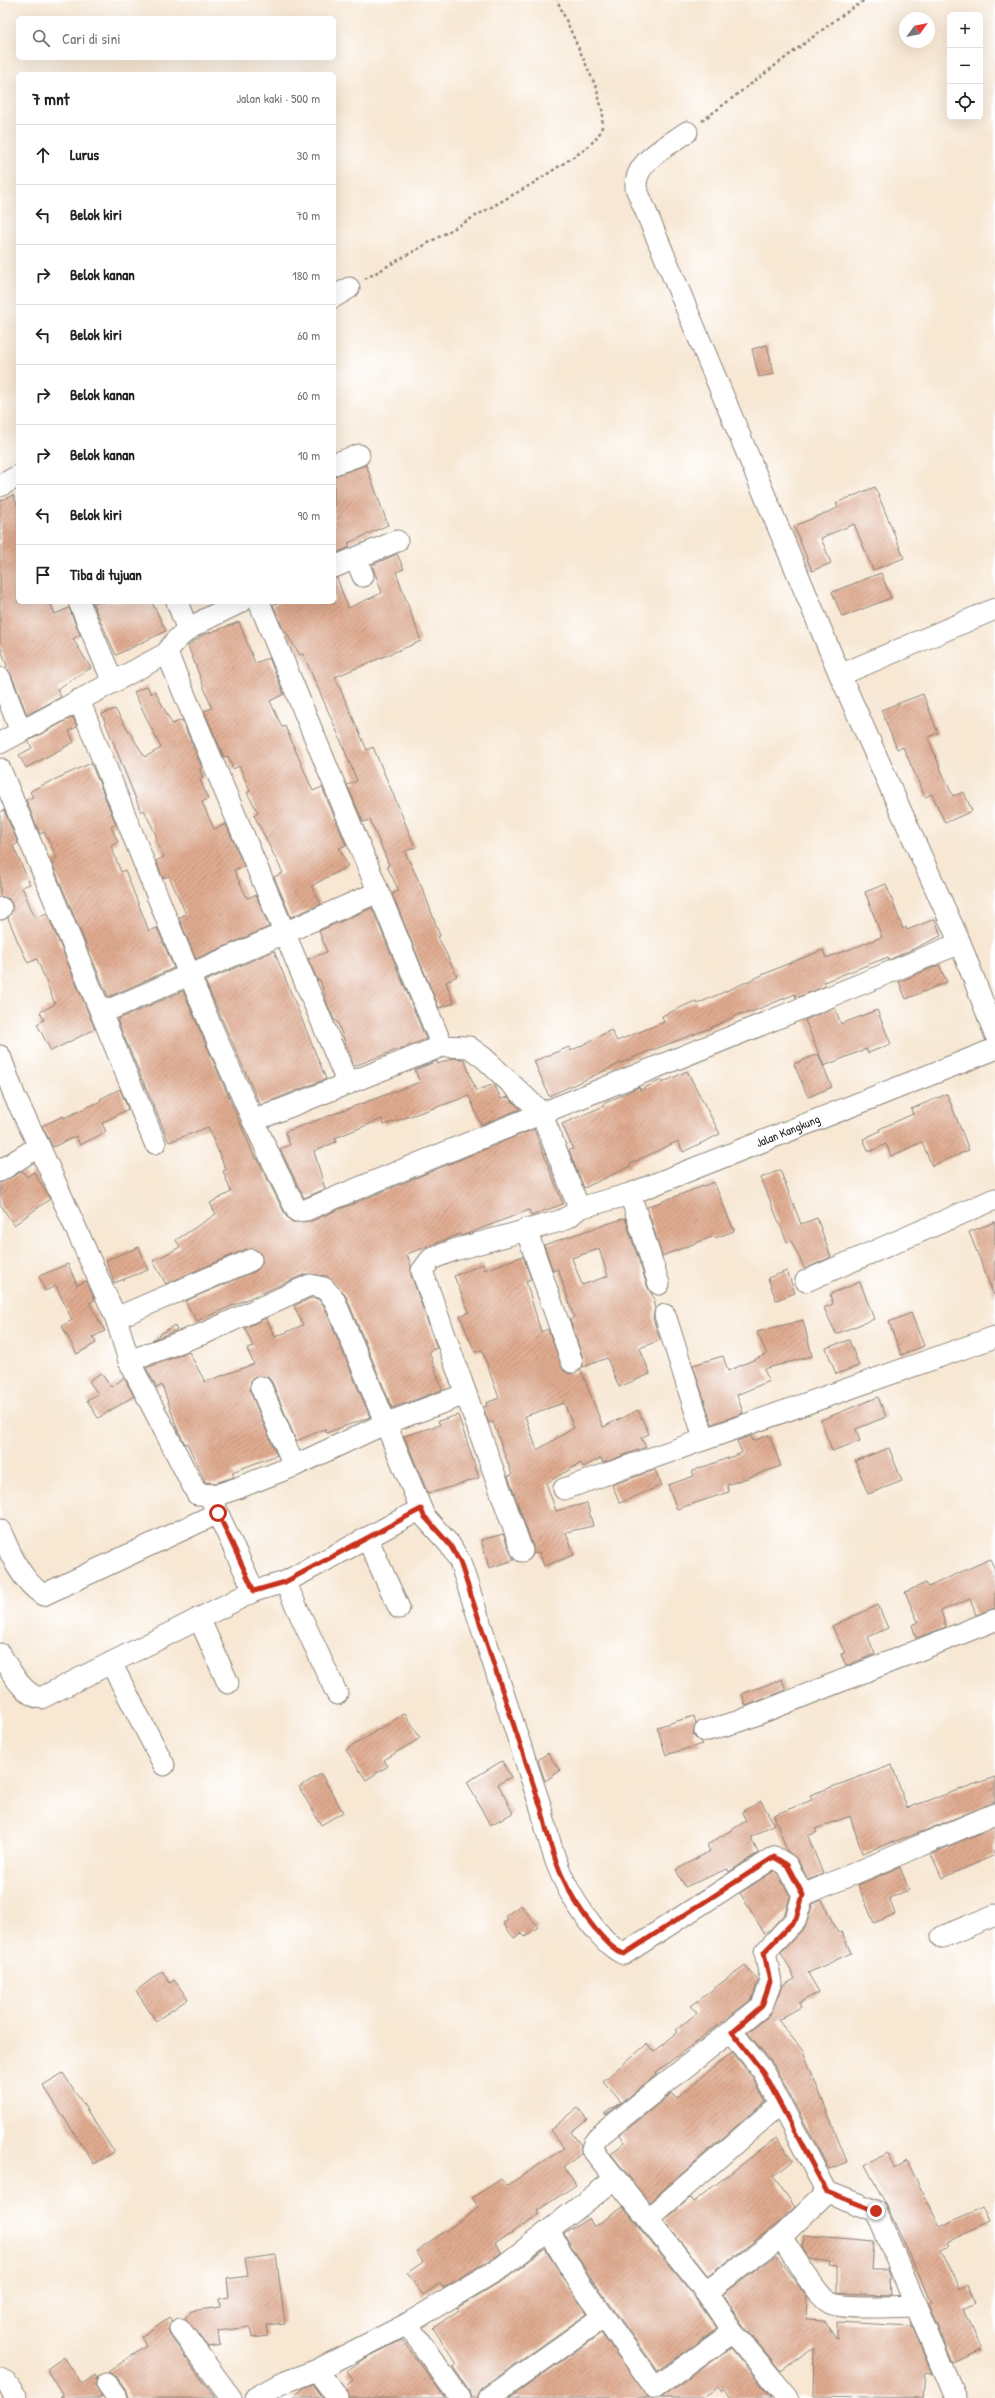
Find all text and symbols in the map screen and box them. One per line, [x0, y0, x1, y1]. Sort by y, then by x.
north arrow [899, 12, 935, 48]
map controls [947, 12, 983, 120]
button: + [947, 12, 983, 48]
search box [16, 16, 336, 60]
icon: search [30, 27, 52, 49]
text: Cari di sini [62, 28, 121, 49]
button: − [947, 48, 983, 84]
button: locate [947, 84, 983, 120]
text: 7 mnt [32, 87, 69, 110]
text: Jalan kaki · 500 m [236, 89, 320, 107]
icon: ahead [32, 144, 54, 166]
text: Lurus [70, 144, 99, 165]
text: 30 m [297, 146, 320, 164]
icon: left [32, 204, 54, 226]
text: Belok kiri [70, 204, 122, 225]
text: 70 m [296, 206, 320, 224]
icon: right [32, 264, 54, 286]
text: Belok kanan [70, 264, 135, 285]
text: 180 m [292, 266, 320, 284]
icon: left [32, 324, 54, 346]
text: Belok kiri [70, 324, 122, 345]
text: 60 m [297, 326, 320, 344]
icon: right [32, 384, 54, 406]
text: Belok kanan [70, 384, 135, 405]
text: 60 m [297, 386, 320, 404]
icon: right [32, 444, 54, 466]
text: Belok kanan [70, 444, 135, 465]
text: 10 m [298, 446, 320, 464]
icon: left [32, 504, 54, 526]
text: Belok kiri [70, 504, 122, 525]
text: 90 m [298, 506, 320, 524]
icon: arrive [32, 564, 54, 586]
text: Tiba di tujuan [70, 564, 142, 585]
street label: Jalan Kangkung [753, 1110, 822, 1151]
route start [209, 1504, 227, 1522]
route end [867, 2202, 885, 2220]

